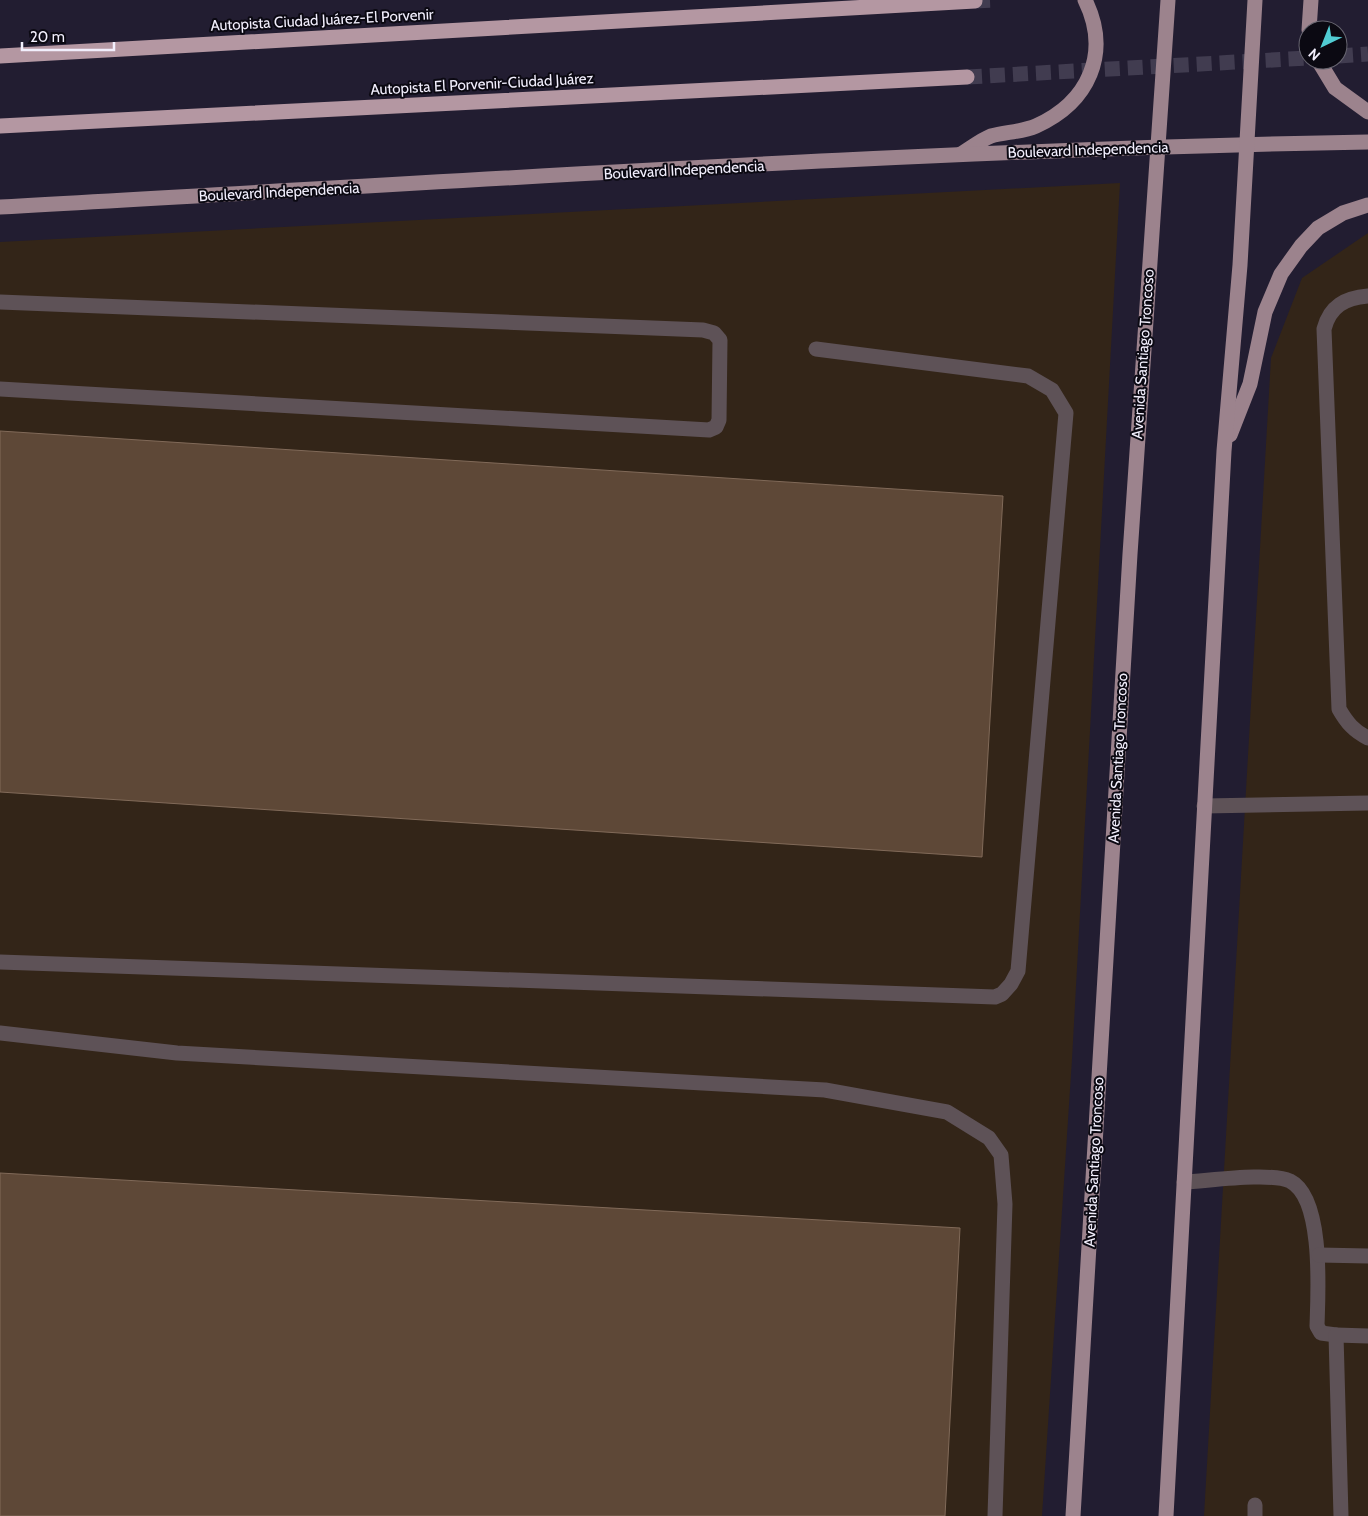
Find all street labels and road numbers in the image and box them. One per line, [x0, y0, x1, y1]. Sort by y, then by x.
street label: Autopista Ciudad Juárez-El Porvenir [210, 5, 434, 35]
street label: Autopista El Porvenir-Ciudad Juárez [370, 69, 594, 99]
street label: Boulevard Independencia [1007, 138, 1170, 162]
street label: Boulevard Independencia [603, 157, 766, 183]
street label: Boulevard Independencia [198, 179, 361, 205]
street label: Avenida Santiago Troncoso [1128, 269, 1158, 439]
street label: Avenida Santiago Troncoso [1105, 673, 1131, 843]
street label: Avenida Santiago Troncoso [1081, 1077, 1107, 1247]

